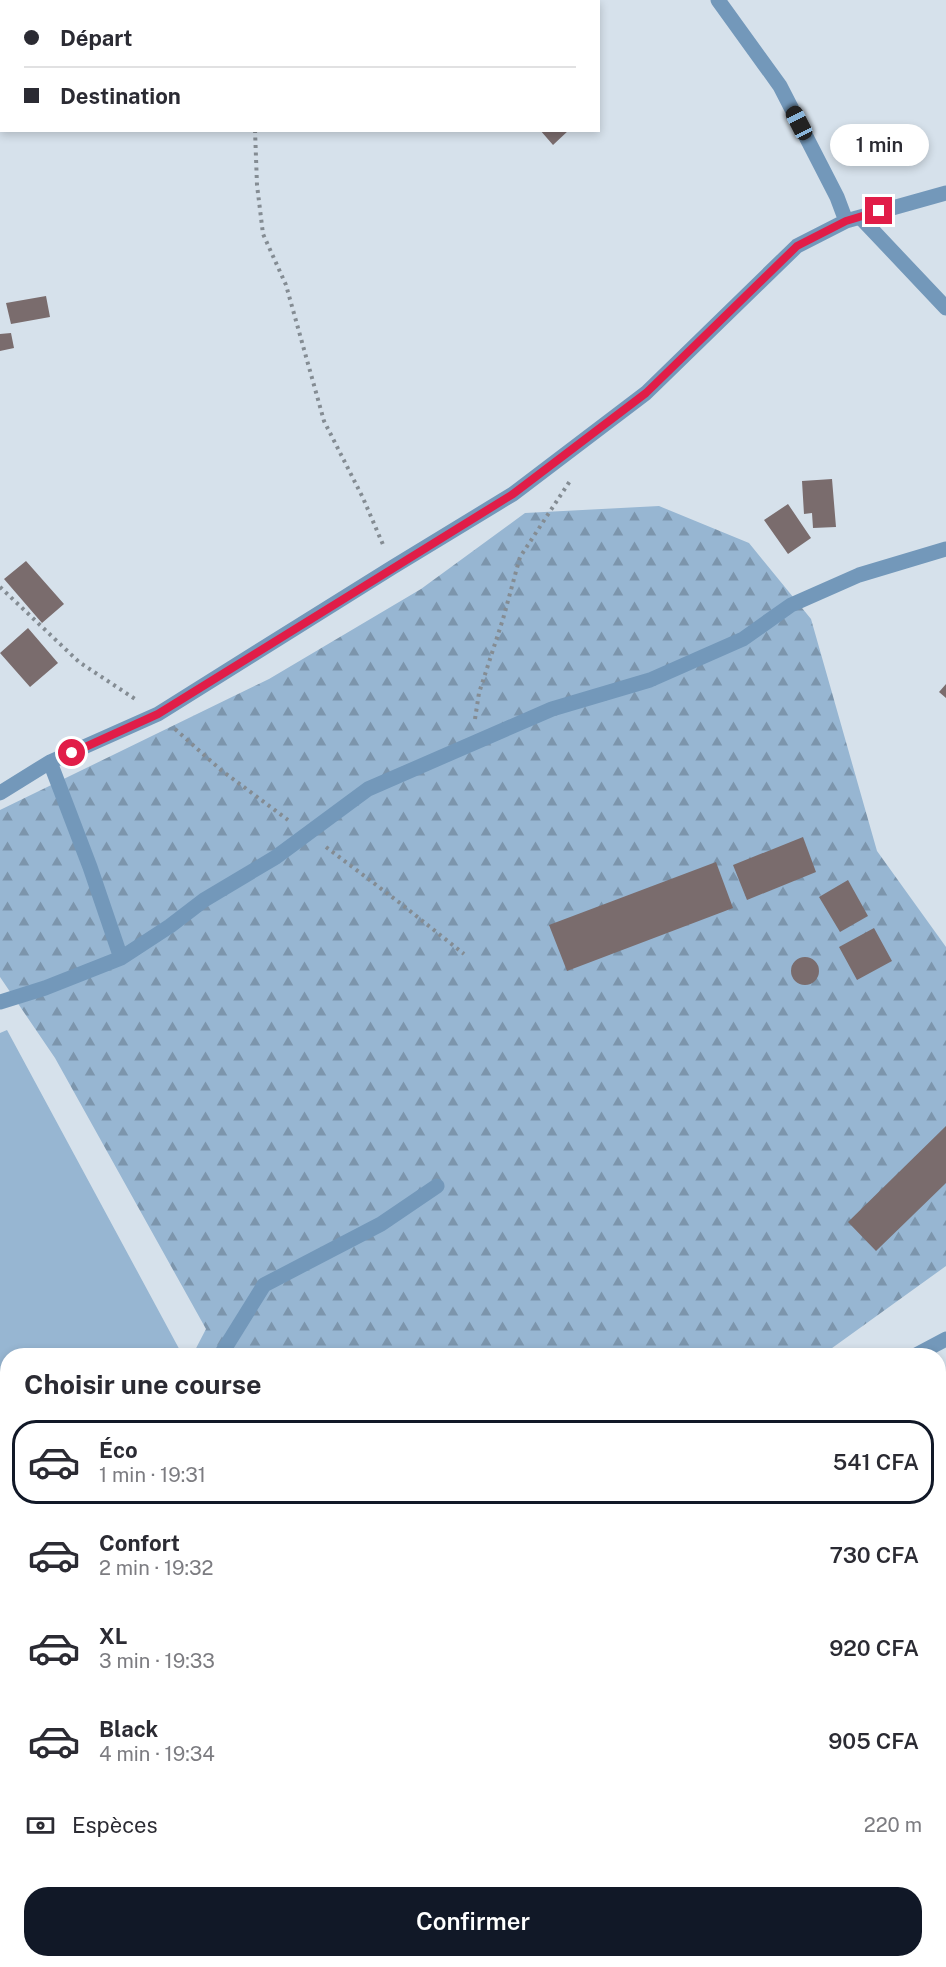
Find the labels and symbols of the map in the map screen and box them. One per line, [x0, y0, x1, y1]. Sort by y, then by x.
car [783, 103, 815, 143]
callout: 1 min [830, 124, 928, 166]
route end [865, 197, 892, 224]
route start [58, 739, 85, 766]

